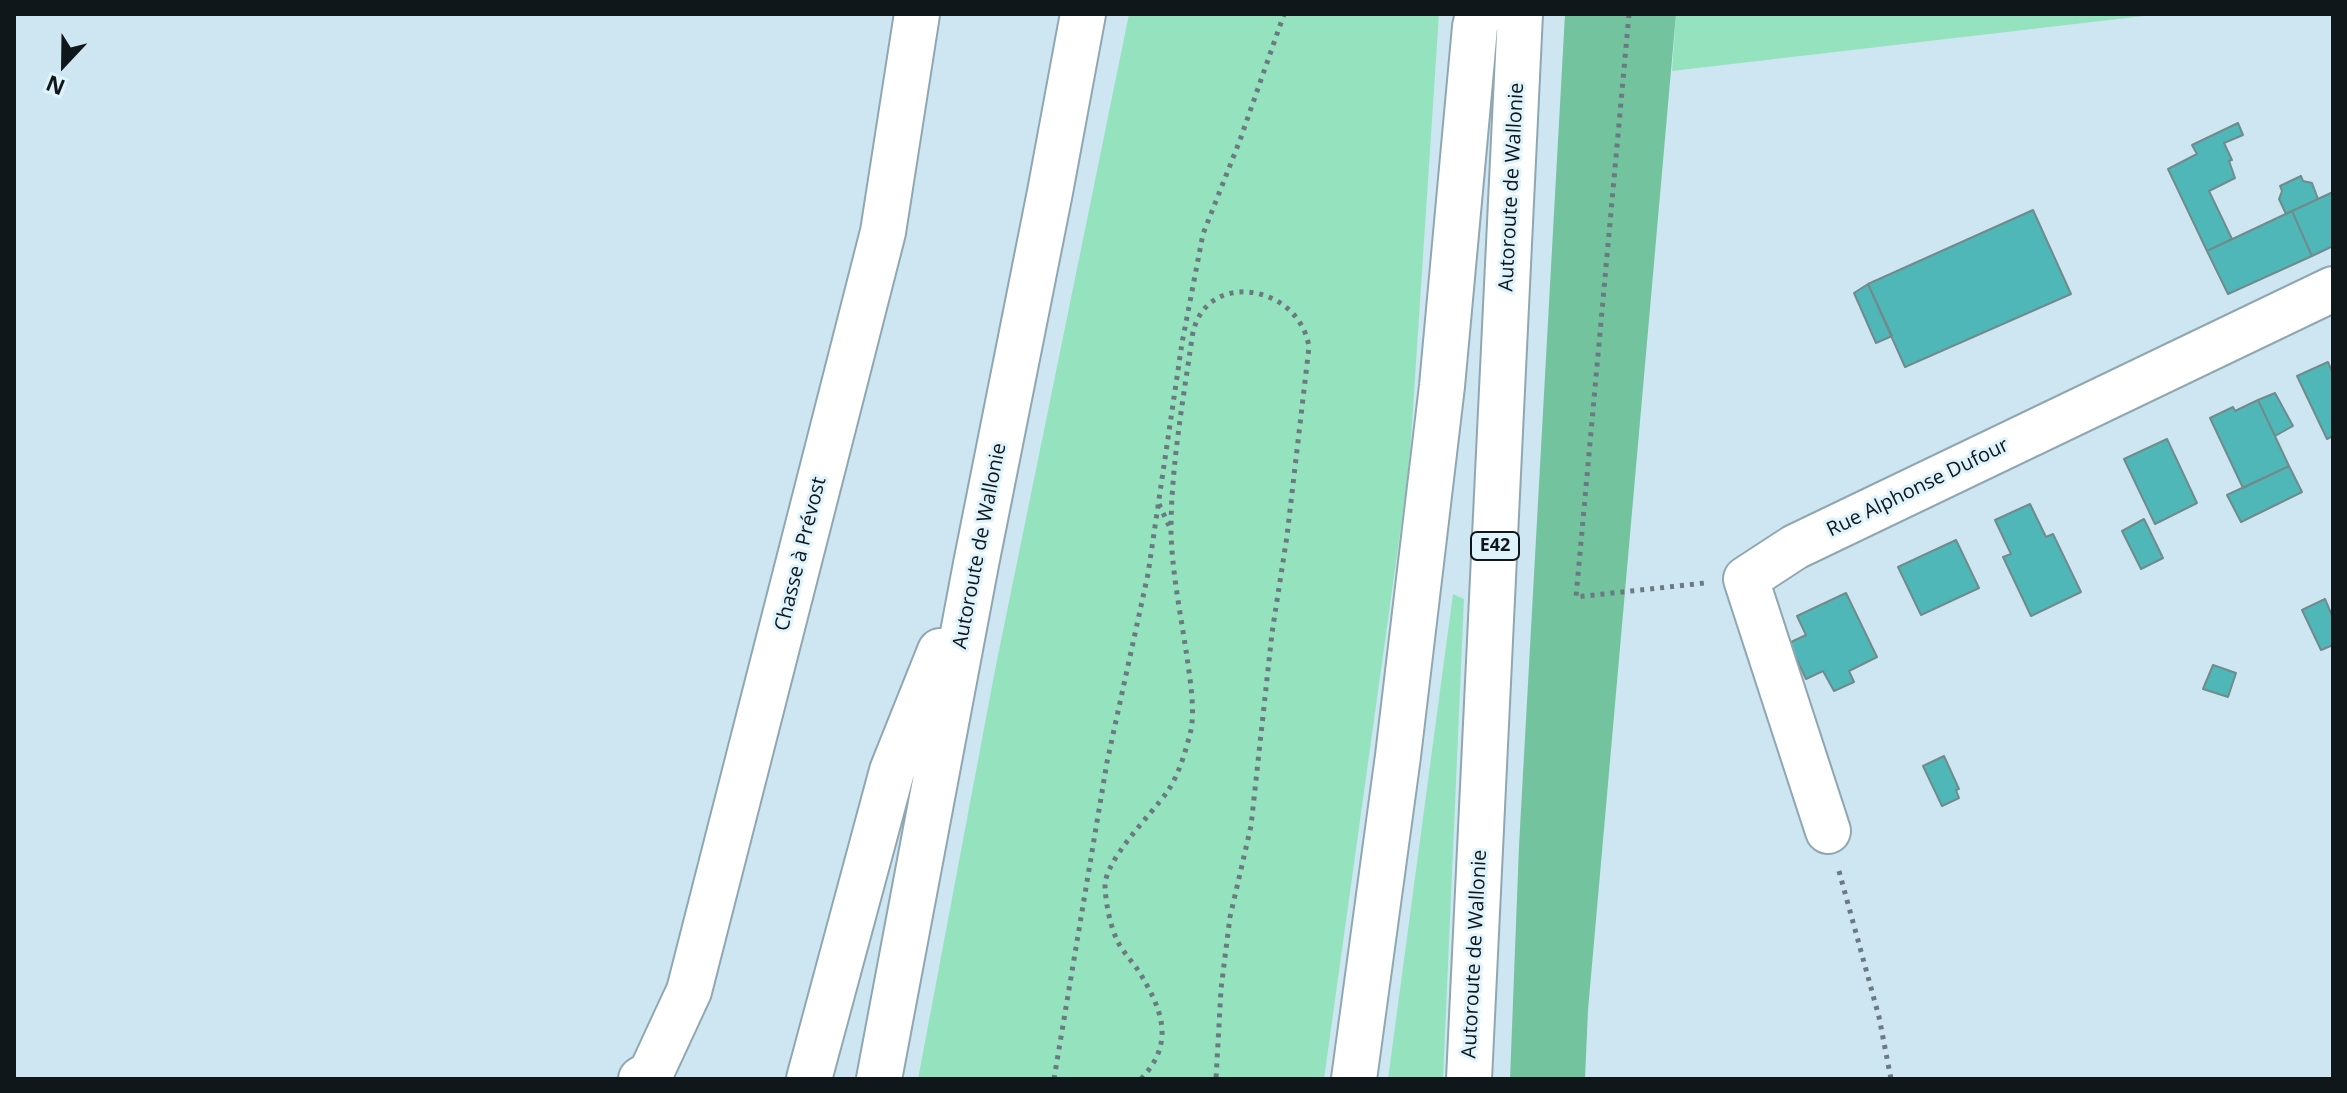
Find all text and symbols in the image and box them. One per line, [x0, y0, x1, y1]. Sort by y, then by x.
north arrow [24, 24, 104, 104]
text: N [41, 69, 69, 104]
street label: Autoroute de Wallonie [1495, 82, 1529, 292]
street label: Rue Alphonse Dufour [1823, 433, 2013, 543]
street label: Autoroute de Wallonie [948, 441, 1012, 651]
street label: Chasse à Prévost [770, 474, 832, 634]
road number: E42 [1471, 532, 1519, 560]
street label: Autoroute de Wallonie [1458, 849, 1492, 1059]

